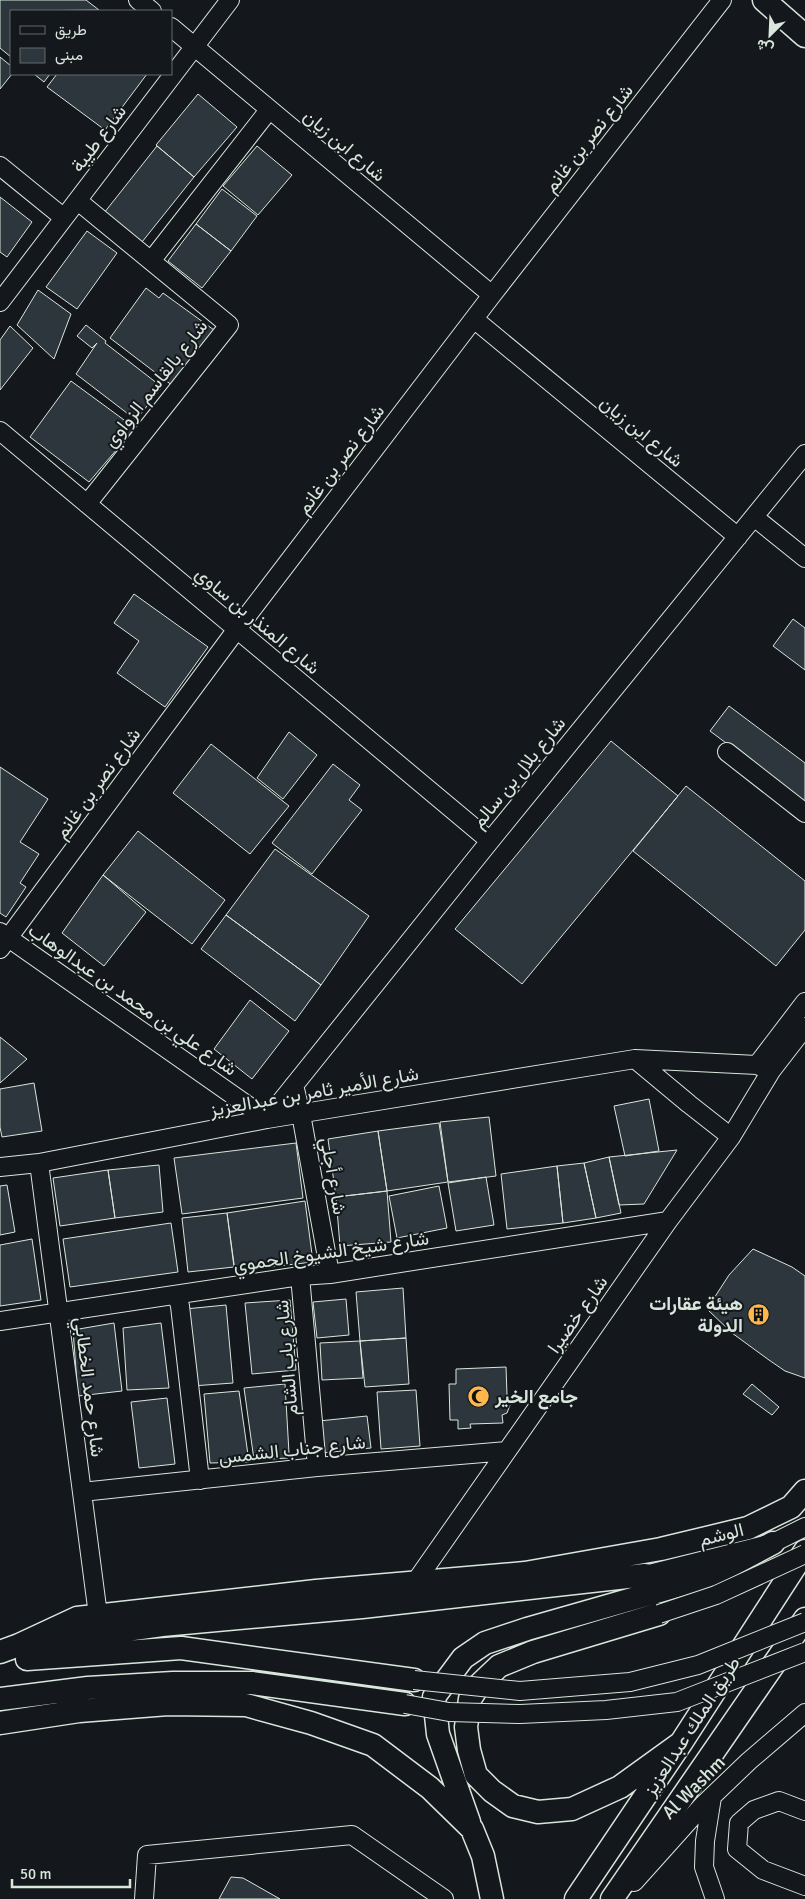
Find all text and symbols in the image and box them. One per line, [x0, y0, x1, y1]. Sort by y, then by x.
legend [10, 10, 172, 75]
north arrow [745, 10, 795, 60]
text: طريق [55, 21, 87, 40]
text: ش [754, 35, 776, 58]
text: مبنى [55, 46, 83, 65]
street label: شارع نصر بن غانم [539, 79, 639, 198]
street label: شارع طيبة [66, 100, 132, 177]
street label: شارع ابن زيان [298, 104, 391, 187]
street label: شارع بالقاسم الزواوي [98, 315, 216, 454]
street label: شارع ابن زيان [595, 391, 688, 473]
street label: شارع نصر بن غانم [292, 400, 390, 519]
street label: شارع المنذر بن ساوي [188, 562, 325, 682]
street label: شارع بلال بن سالم [466, 712, 571, 833]
street label: شارع نصر بن غانم [49, 723, 146, 844]
street label: شارع علي بن محمد بن عبدالوهاب [22, 918, 242, 1084]
street label: شارع الأمير ثامر بن عبدالعزيز [207, 1062, 421, 1122]
street label: شارع أجلي [311, 1136, 352, 1217]
street label: شارع شيخ الشيوخ الحموي [232, 1226, 431, 1281]
street label: شارع خضيرا [542, 1271, 613, 1358]
place label: هيئة عقارات الدولة [649, 1292, 743, 1338]
street label: شارع باب الشام [270, 1299, 304, 1417]
building icon: هيئة عقارات الدولة [747, 1302, 771, 1326]
street label: شارع حمد الخطابي [66, 1316, 109, 1459]
mosque icon: جامع الخير [467, 1384, 491, 1408]
place label: جامع الخير [494, 1385, 578, 1410]
street label: شارع جناب الشمس [217, 1430, 367, 1470]
street label: الوشم [696, 1518, 746, 1552]
street label: طريق الملك عبدالعزيز [637, 1652, 746, 1802]
street label: Al Washm [657, 1751, 731, 1825]
scale bar [12, 1856, 130, 1888]
text: 50 m [20, 1865, 51, 1883]

